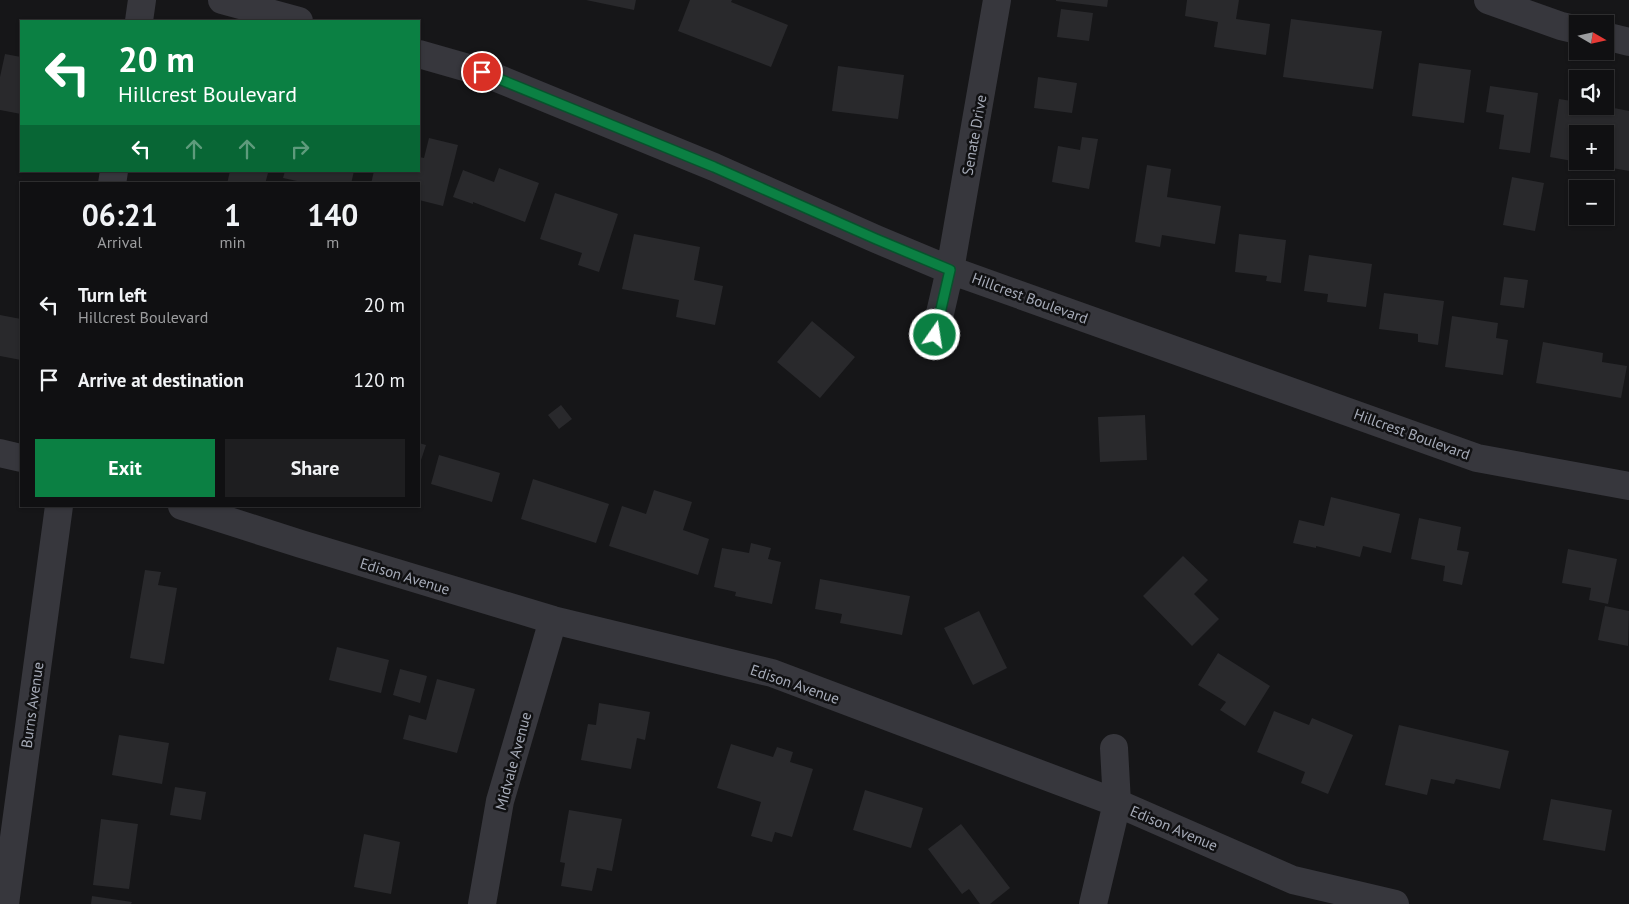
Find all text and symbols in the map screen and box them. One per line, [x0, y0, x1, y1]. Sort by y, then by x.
north arrow [1569, 15, 1614, 60]
map controls [1569, 15, 1614, 225]
text: 20 m [118, 36, 195, 82]
icon: left [35, 40, 100, 105]
pin [461, 51, 503, 93]
icon: arrive [468, 58, 496, 86]
button: sound [1569, 70, 1614, 115]
text: Hillcrest Boulevard [118, 80, 297, 108]
street label: Senate Drive [958, 93, 990, 177]
button: + [1569, 125, 1614, 170]
icon: left [127, 135, 155, 163]
icon: ahead [180, 135, 208, 163]
icon: ahead [233, 135, 261, 163]
icon: right [286, 135, 314, 163]
button: − [1569, 180, 1614, 225]
text: 06:21 [82, 195, 158, 234]
text: 1 [224, 195, 241, 234]
text: 140 [307, 195, 358, 234]
text: Arrival [97, 232, 142, 252]
text: min [220, 232, 246, 252]
text: m [326, 232, 339, 252]
street label: Hillcrest Boulevard [969, 268, 1091, 328]
text: Turn left [78, 283, 147, 307]
icon: left [35, 291, 63, 319]
text: 20 m [364, 293, 405, 317]
text: Hillcrest Boulevard [78, 307, 208, 327]
position arrow [908, 308, 960, 360]
icon: arrive [35, 366, 63, 394]
text: Arrive at destination [78, 368, 244, 392]
text: 120 m [353, 368, 405, 392]
street label: Hillcrest Boulevard [1351, 404, 1473, 464]
button: Exit [35, 439, 215, 497]
button: Share [225, 439, 405, 497]
street label: Edison Avenue [358, 553, 452, 599]
street label: Edison Avenue [748, 660, 842, 708]
street label: Burns Avenue [17, 661, 47, 749]
street label: Midvale Avenue [491, 710, 535, 812]
street label: Edison Avenue [1127, 801, 1221, 855]

